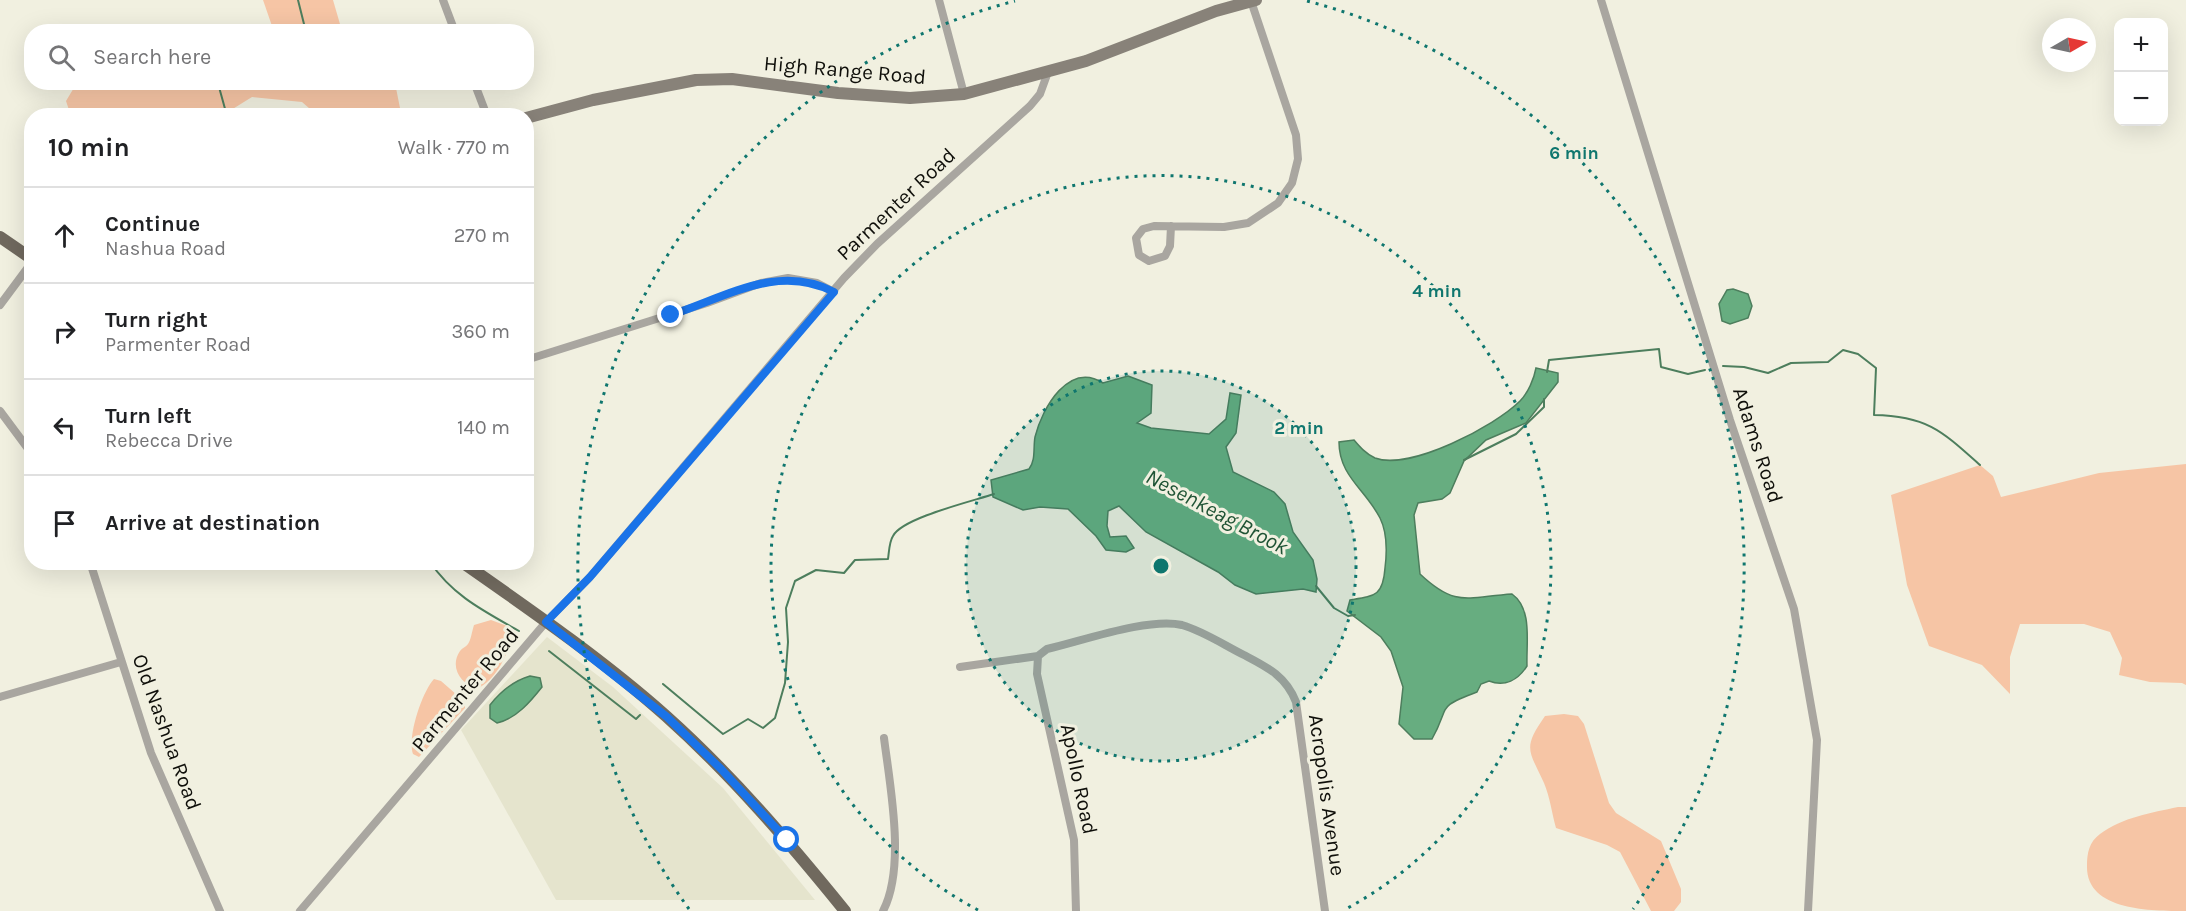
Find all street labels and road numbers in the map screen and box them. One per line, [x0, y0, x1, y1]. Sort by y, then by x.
street label: High Range Road [763, 51, 927, 89]
street label: Parmenter Road [832, 143, 960, 265]
street label: Adams Road [1728, 384, 1788, 506]
street label: Parmenter Road [406, 623, 524, 757]
street label: Old Nashua Road [128, 651, 206, 813]
street label: Acropolis Avenue [1304, 713, 1350, 877]
street label: Apollo Road [1056, 722, 1102, 836]

